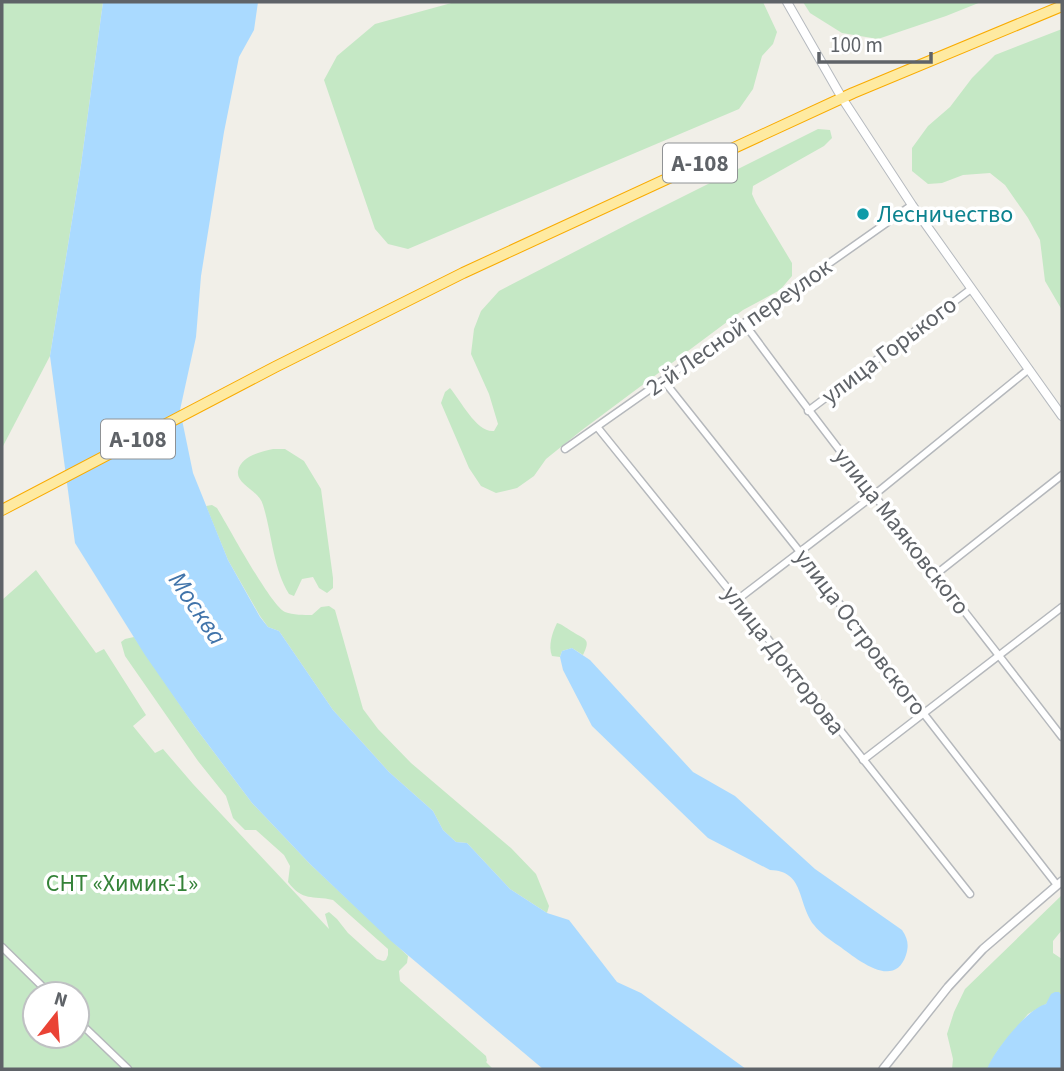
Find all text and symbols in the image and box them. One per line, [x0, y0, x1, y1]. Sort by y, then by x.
scale bar [819, 21, 931, 65]
text: 100 m [830, 30, 883, 60]
road number: А-108 [663, 144, 737, 182]
place label: Лесничество [877, 197, 1013, 232]
marker: Лесничество [855, 206, 871, 222]
street label: 2-й Лесной переулок [639, 250, 839, 405]
street label: улица Горького [814, 288, 964, 413]
road number: А-108 [101, 420, 175, 458]
street label: улица Маяковского [825, 440, 978, 622]
street label: улица Островского [786, 541, 935, 723]
water label: Москва [159, 564, 236, 652]
street label: улица Докторова [714, 578, 853, 743]
park label: СНТ «Химик-1» [46, 866, 198, 901]
north arrow [21, 980, 91, 1050]
text: N [51, 985, 71, 1015]

